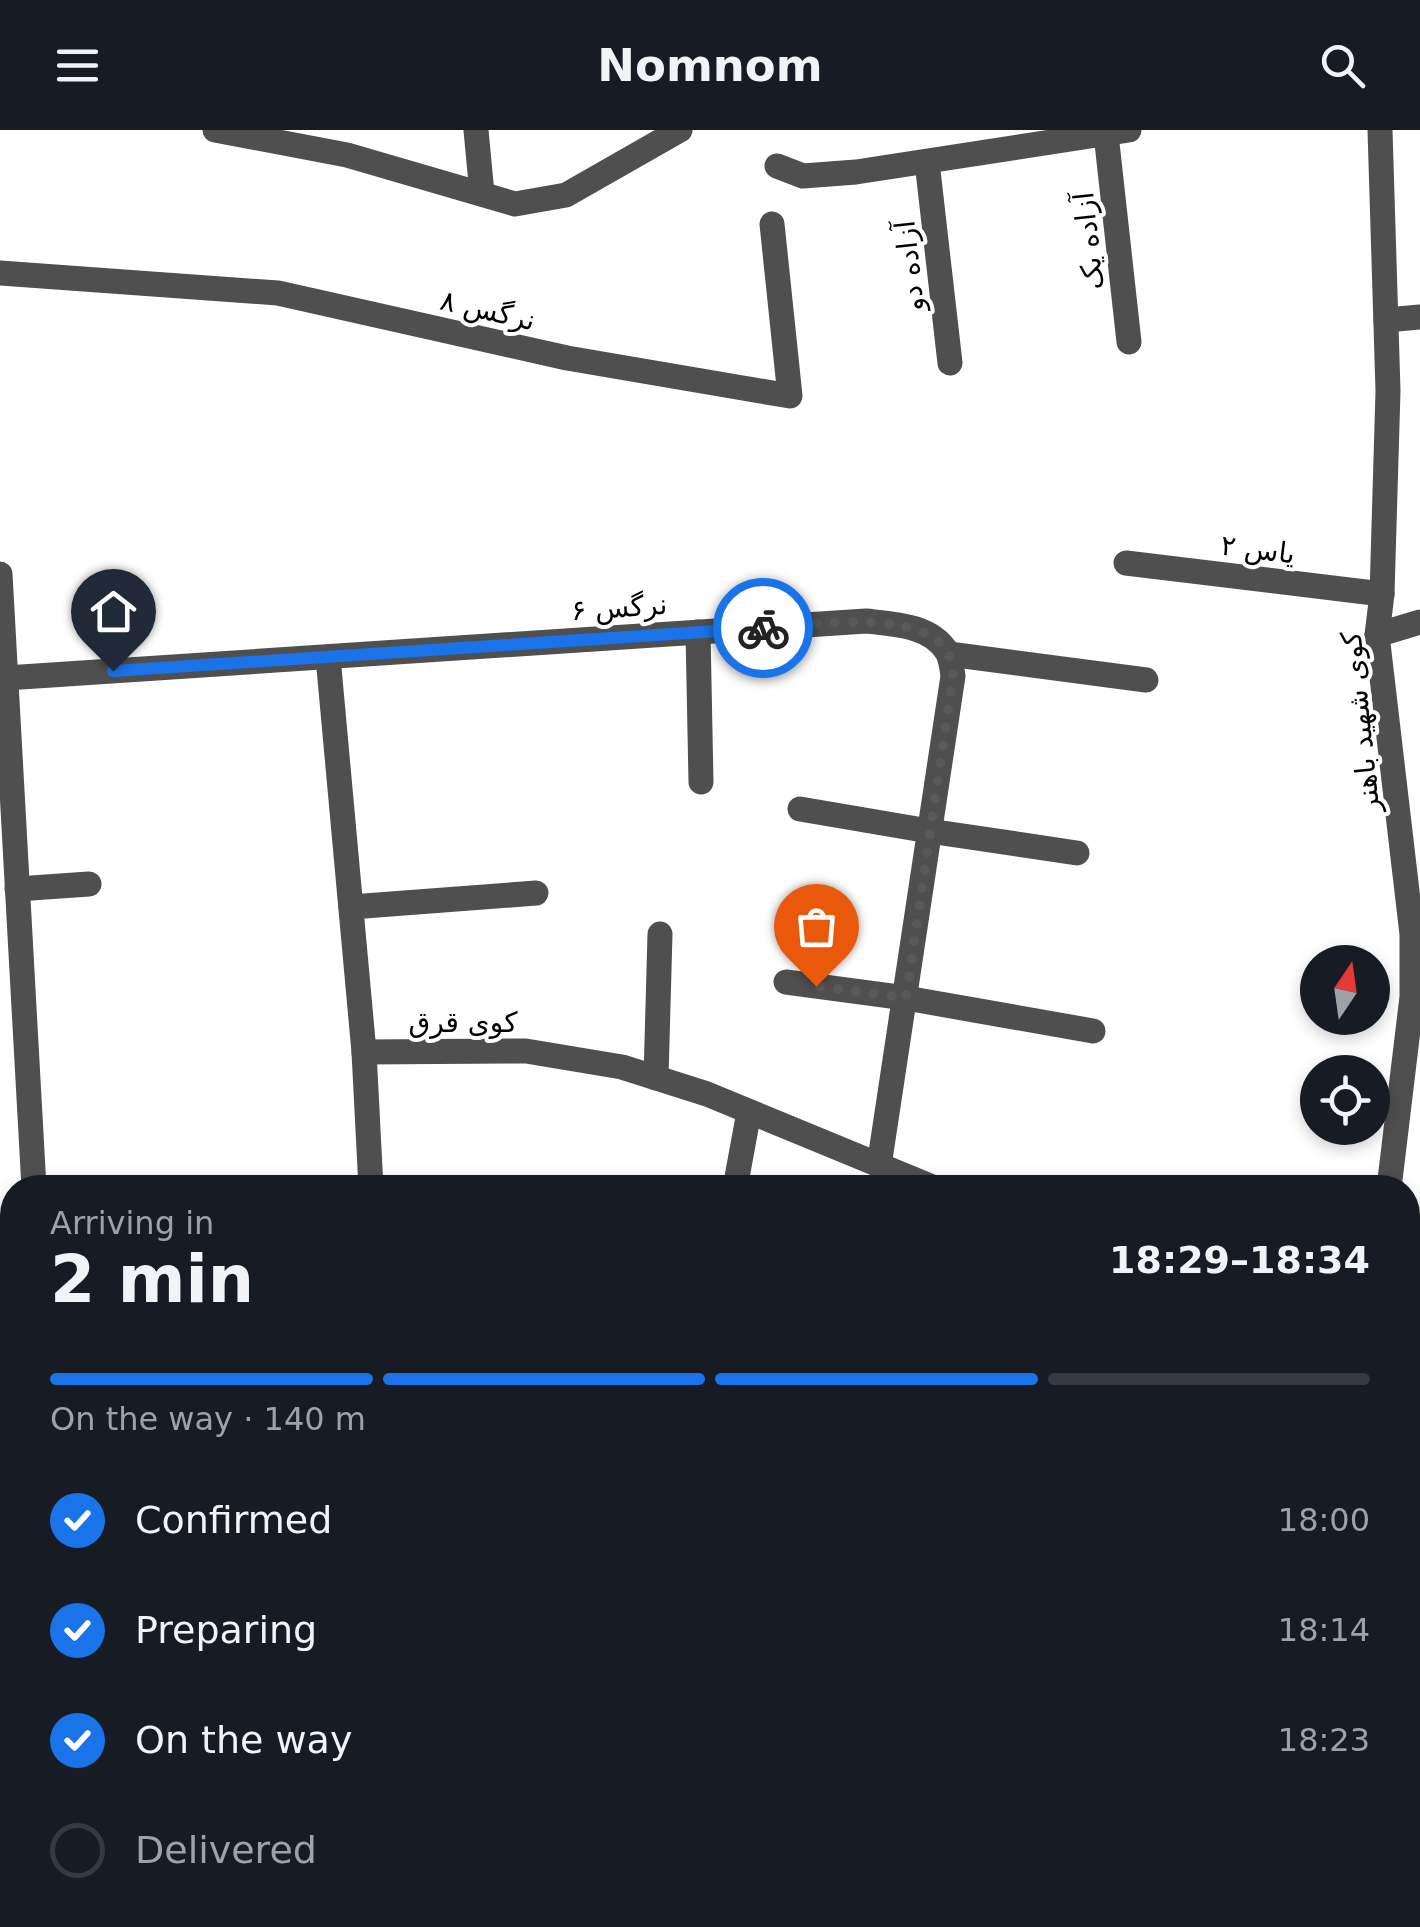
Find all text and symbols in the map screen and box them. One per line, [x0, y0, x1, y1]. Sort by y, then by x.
icon: menu [50, 38, 105, 93]
icon: search [1315, 38, 1370, 93]
text: Nomnom [597, 39, 823, 92]
street label: آزاده یک [1067, 189, 1110, 291]
street label: آزاده دو [888, 218, 931, 315]
street label: نرگس ۸ [437, 284, 538, 337]
street label: یاس ۲ [1219, 529, 1297, 570]
pin [71, 569, 156, 672]
courier [713, 578, 813, 678]
icon: home [86, 584, 141, 639]
street label: نرگس ۶ [570, 588, 668, 627]
icon: bike [736, 601, 791, 656]
street label: کوی شهید باهنر [1335, 629, 1387, 816]
pin [774, 884, 859, 987]
icon: bag [789, 899, 844, 954]
north arrow [1300, 945, 1390, 1035]
map controls [1300, 945, 1390, 1145]
street label: کوی قرق [408, 1006, 518, 1039]
button: locate [1300, 1055, 1390, 1145]
text: Arriving in [50, 1204, 214, 1242]
text: 18:29–18:34 [1109, 1238, 1370, 1282]
text: 2 min [50, 1242, 254, 1317]
text: On the way · 140 m [50, 1400, 366, 1438]
icon: check [50, 1493, 105, 1548]
text: Confirmed [135, 1498, 332, 1542]
text: 18:00 [1278, 1501, 1370, 1539]
icon: check [50, 1603, 105, 1658]
text: Preparing [135, 1608, 317, 1652]
text: 18:14 [1278, 1611, 1370, 1649]
icon: check [50, 1713, 105, 1768]
text: On the way [135, 1718, 352, 1762]
text: 18:23 [1278, 1721, 1370, 1759]
text: Delivered [135, 1828, 317, 1872]

